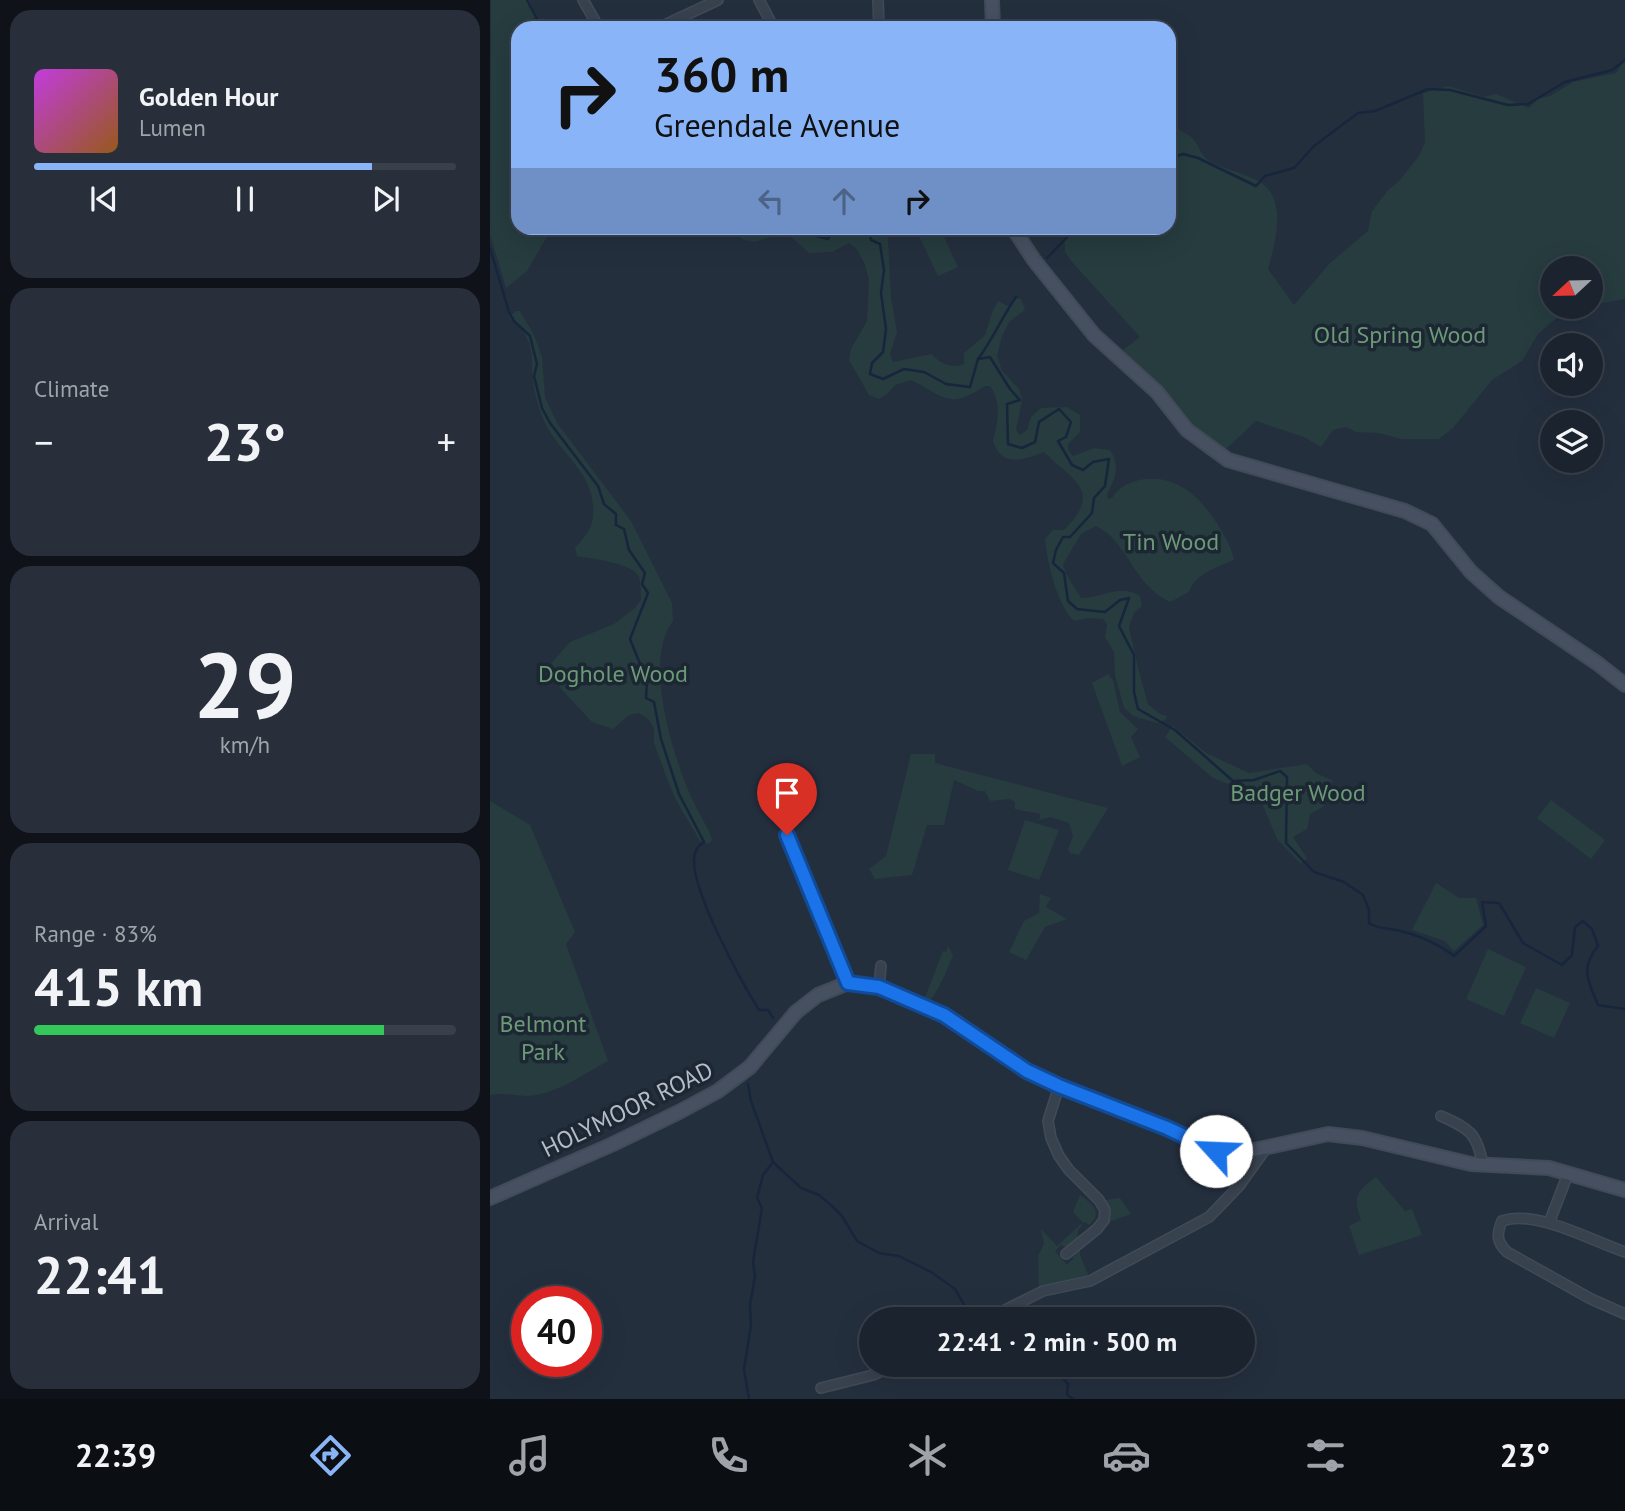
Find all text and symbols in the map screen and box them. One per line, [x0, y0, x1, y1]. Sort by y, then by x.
text: 360 m [654, 42, 789, 106]
icon: right [539, 49, 630, 140]
text: Golden Hour [139, 80, 278, 113]
text: Greendale Avenue [654, 104, 900, 146]
text: Lumen [139, 113, 206, 142]
icon: previous [85, 180, 123, 218]
icon: pause [226, 180, 264, 218]
icon: next [367, 180, 405, 218]
icon: left [752, 182, 790, 220]
icon: ahead [825, 182, 863, 220]
icon: right [898, 182, 936, 220]
north arrow [1540, 256, 1603, 318]
map controls [1540, 256, 1603, 473]
park label: Old Spring Wood [1314, 319, 1486, 350]
button: sound [1540, 333, 1603, 396]
text: Climate [34, 374, 109, 403]
text: 23° [204, 408, 286, 475]
button: layers [1540, 410, 1603, 473]
text: − [34, 417, 53, 466]
text: + [437, 417, 456, 466]
park label: Tin Wood [1123, 526, 1219, 557]
text: 29 [193, 625, 297, 743]
park label: Doghole Wood [538, 658, 688, 689]
text: km/h [220, 730, 270, 759]
pin [757, 763, 817, 835]
icon: arrive [768, 774, 806, 812]
park label: Badger Wood [1230, 777, 1366, 808]
text: Range · 83% [34, 919, 157, 948]
text: 415 km [34, 953, 203, 1020]
park label: Belmont Park [500, 1008, 586, 1067]
street label: HOLYMOOR ROAD [536, 1054, 718, 1164]
position arrow [1179, 1114, 1253, 1188]
text: Arrival [34, 1207, 98, 1236]
text: 22:41 [34, 1241, 166, 1308]
speed limit sign: 40 [511, 1286, 602, 1377]
text: 22:41 · 2 min · 500 m [937, 1325, 1177, 1358]
icon: directions [306, 1431, 355, 1480]
icon: music [505, 1431, 554, 1480]
icon: phone [704, 1431, 753, 1480]
icon: climate [903, 1431, 952, 1480]
icon: car [1102, 1431, 1151, 1480]
icon: filters [1301, 1431, 1350, 1480]
text: 22:39 [75, 1434, 156, 1476]
text: 23° [1500, 1434, 1550, 1476]

